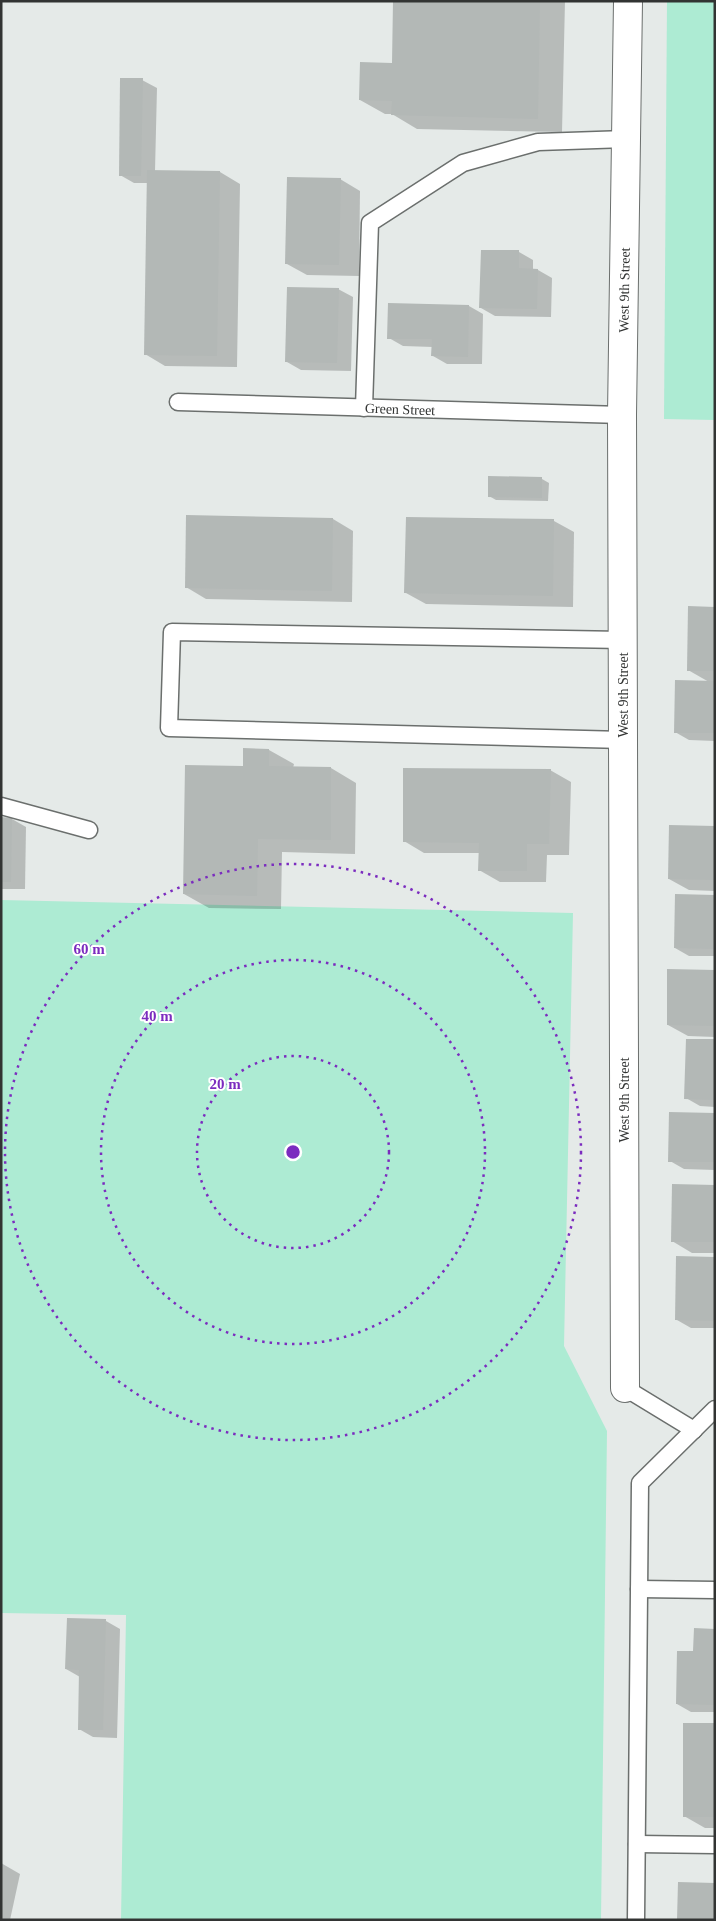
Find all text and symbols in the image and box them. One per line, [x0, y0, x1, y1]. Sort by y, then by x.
street label: West 9th Street [616, 247, 633, 333]
street label: Green Street [365, 401, 436, 418]
street label: West 9th Street [616, 652, 631, 738]
text: 60 m [73, 941, 105, 957]
text: 40 m [141, 1008, 173, 1024]
street label: West 9th Street [617, 1057, 632, 1143]
text: 20 m [209, 1076, 241, 1092]
centre of rings [284, 1143, 302, 1161]

